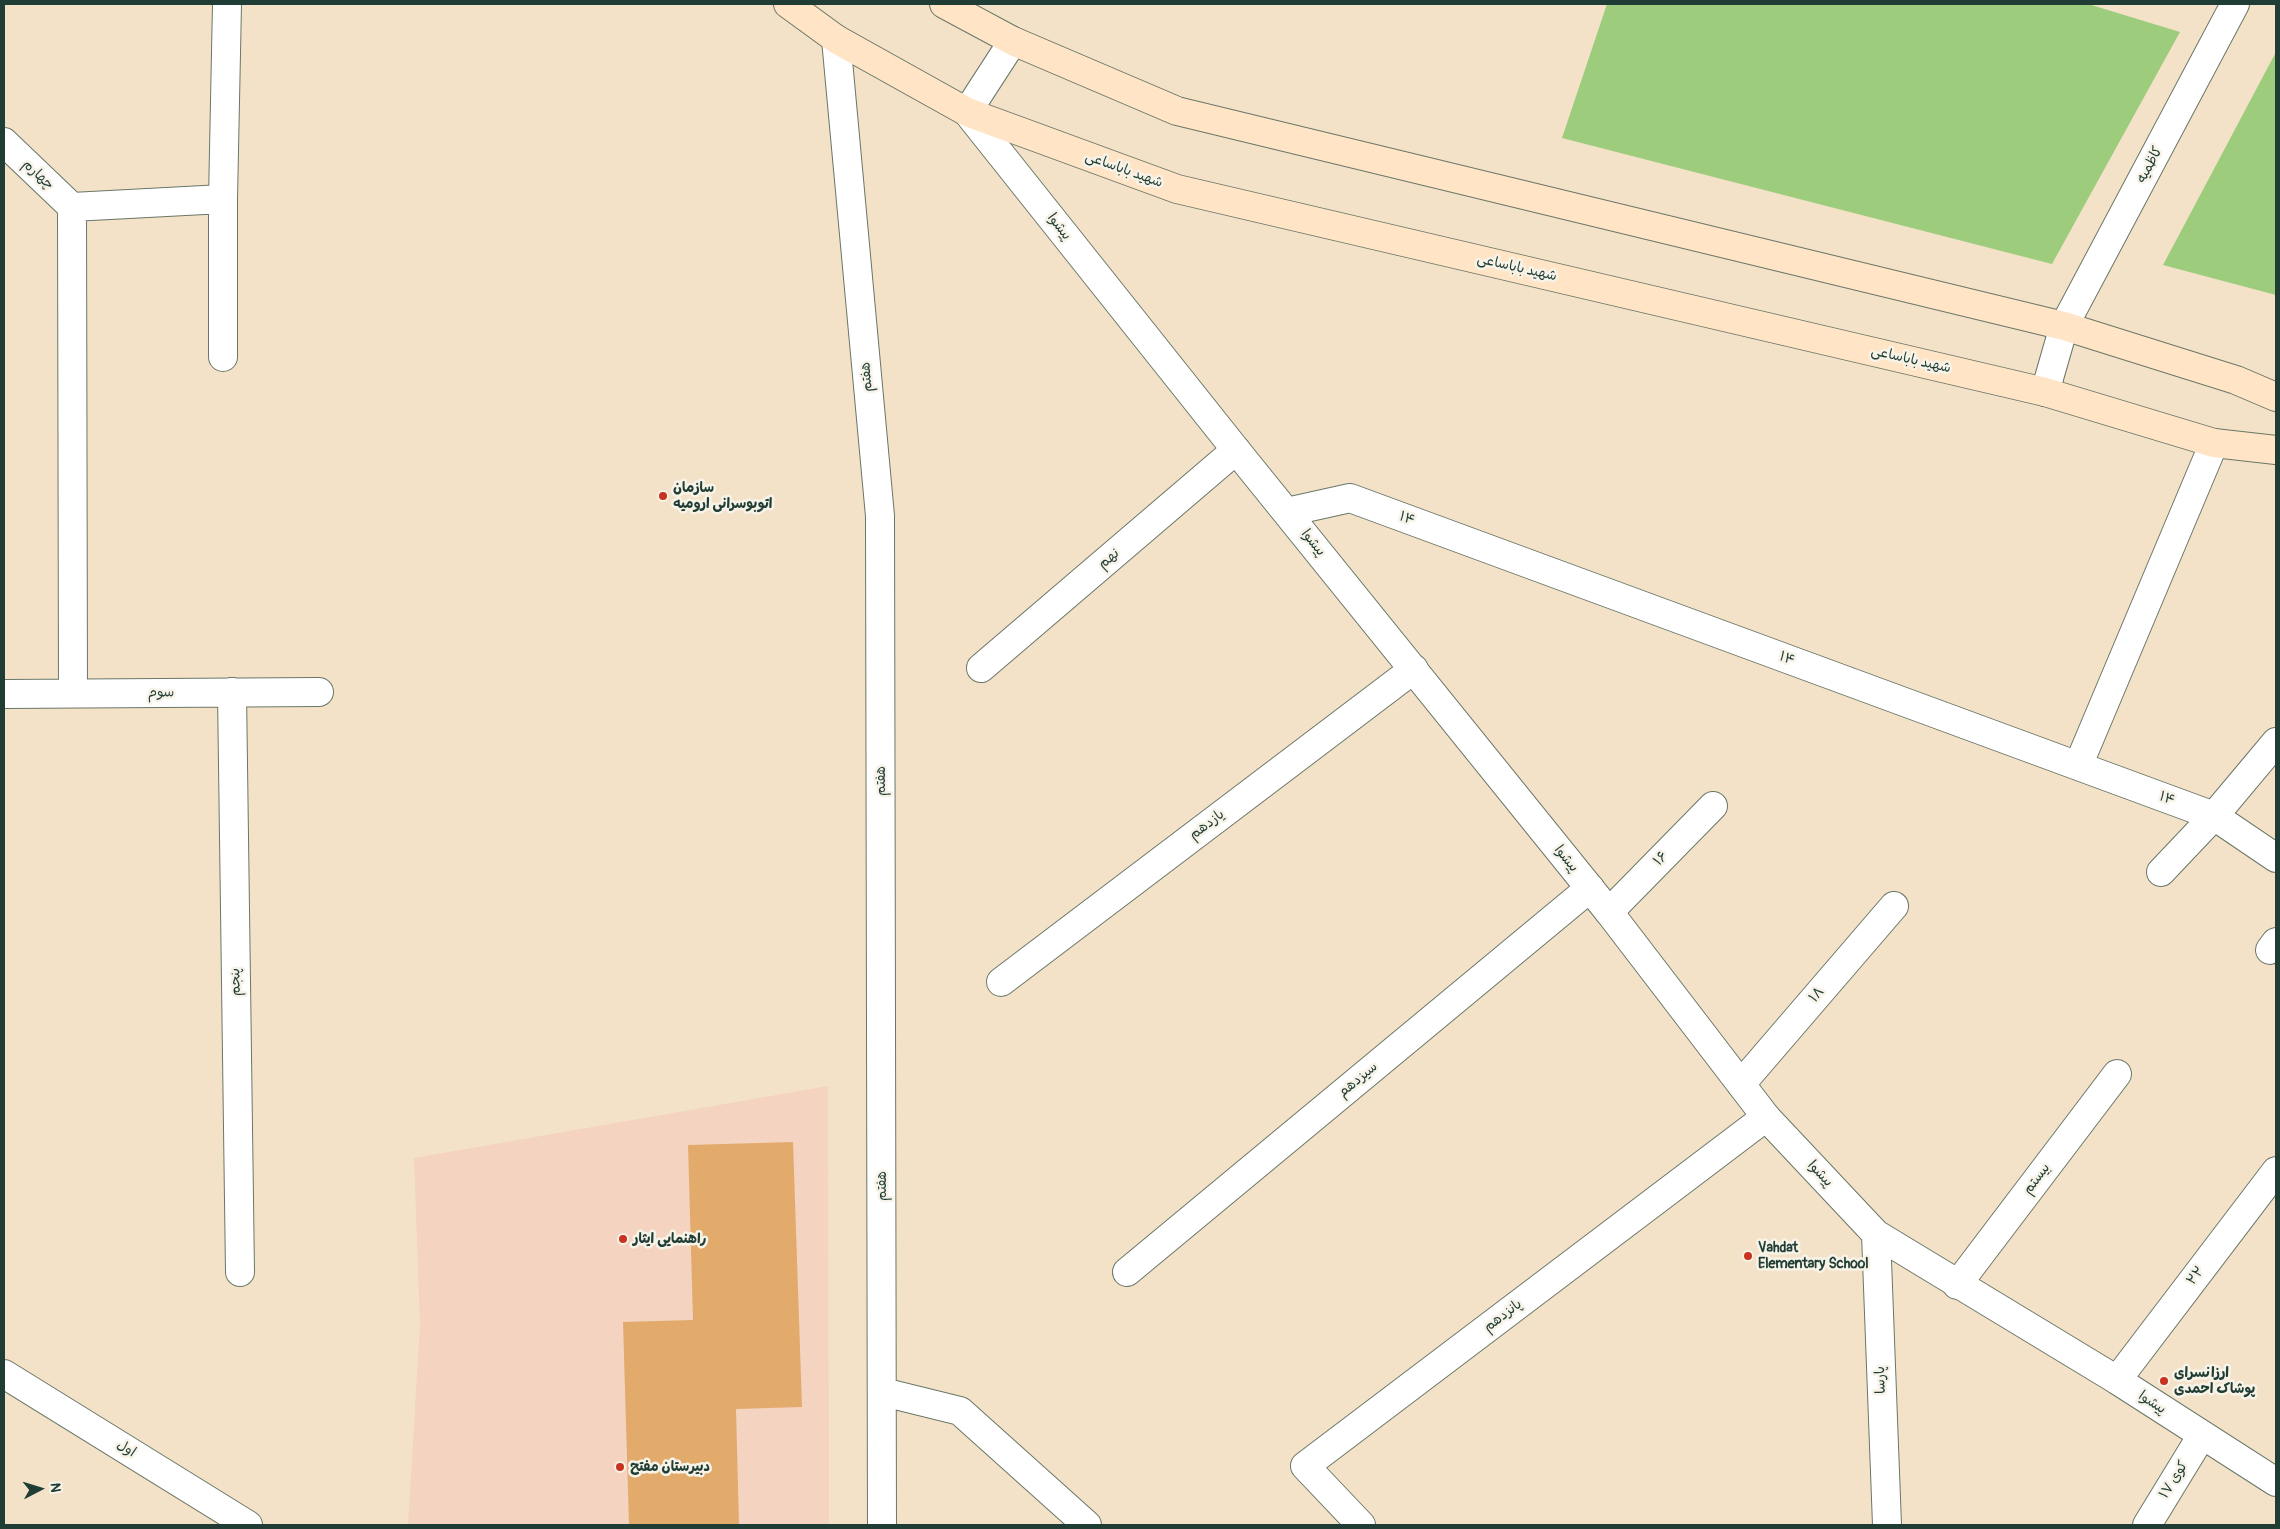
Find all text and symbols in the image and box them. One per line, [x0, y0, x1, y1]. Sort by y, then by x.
street label: کاظمیه [2133, 144, 2167, 186]
street label: شهید باباساعی [1083, 148, 1165, 192]
street label: چهارم [19, 156, 57, 194]
street label: پیشوا [1043, 210, 1075, 244]
street label: شهید باباساعی [1476, 251, 1558, 285]
street label: شهید باباساعی [1870, 343, 1952, 377]
street label: هفتم [857, 361, 877, 393]
place label: سازمان اتوبوسرانی ارومیه [673, 480, 772, 512]
marker: سازمان اتوبوسرانی ارومیه [657, 490, 669, 502]
street label: ۱۴ [1397, 508, 1417, 530]
street label: پیشوا [1297, 526, 1329, 560]
street label: نهم [1095, 545, 1123, 573]
street label: ۱۴ [1777, 648, 1797, 670]
street label: سوم [148, 684, 174, 702]
street label: هفتم [873, 766, 889, 796]
street label: ۱۴ [2157, 788, 2177, 810]
street label: یازدهم [1186, 806, 1228, 844]
street label: پیشوا [1550, 842, 1582, 876]
street label: ۱۶ [1650, 848, 1672, 870]
street label: پنجم [227, 968, 245, 996]
street label: ۱۸ [1806, 984, 1828, 1006]
street label: سیزدهم [1335, 1059, 1381, 1101]
street label: پیشوا [1804, 1157, 1836, 1191]
street label: بیستم [2020, 1160, 2054, 1198]
street label: هفتم [874, 1171, 890, 1201]
place label: راهنمایی ایثار [633, 1231, 706, 1247]
marker: راهنمایی ایثار [617, 1233, 629, 1245]
place label: Vahdat Elementary School [1758, 1240, 1869, 1272]
marker: Vahdat Elementary School [1742, 1250, 1754, 1262]
street label: ۲۲ [2184, 1263, 2208, 1289]
street label: پانزدهم [1481, 1296, 1525, 1336]
place label: ارزانسرای پوشاک احمدی [2174, 1365, 2255, 1398]
street label: پارسا [1872, 1366, 1890, 1394]
marker: ارزانسرای پوشاک احمدی [2158, 1375, 2170, 1387]
street label: پیشوا [2135, 1388, 2169, 1418]
street label: اول [113, 1437, 139, 1461]
street label: کوی ۱۷ [2156, 1458, 2192, 1502]
place label: دبیرستان مفتح [630, 1459, 710, 1475]
marker: دبیرستان مفتح [614, 1461, 626, 1473]
north arrow [15, 1464, 65, 1514]
text: N [47, 1482, 64, 1493]

